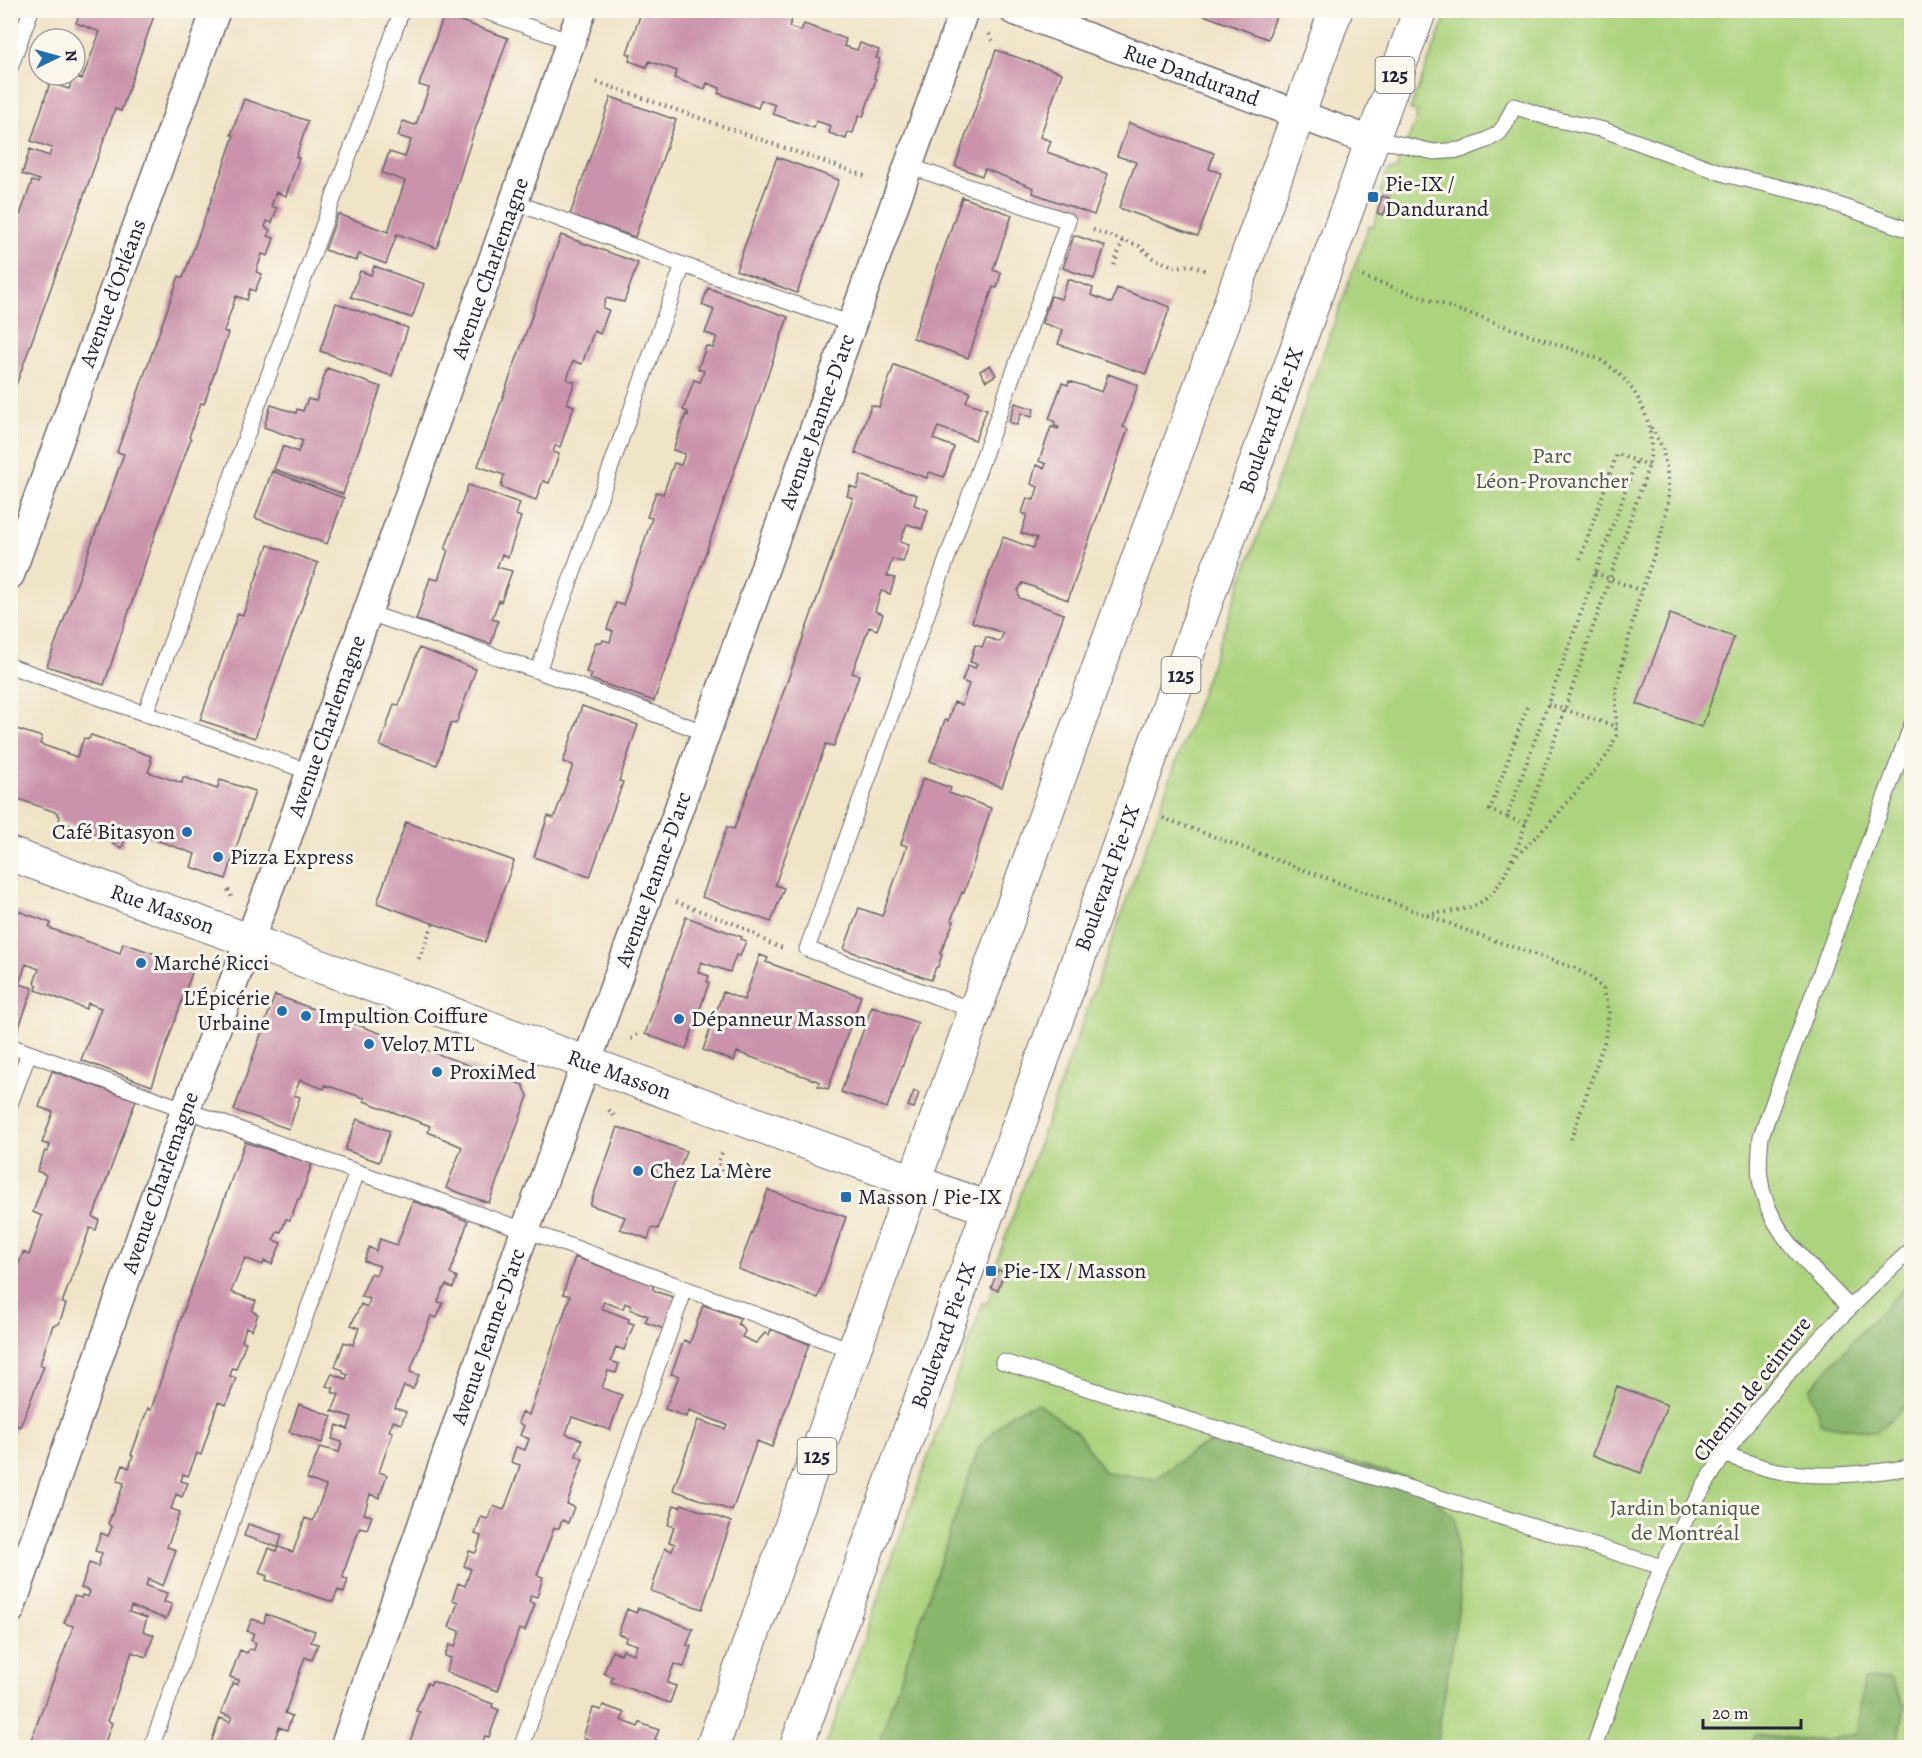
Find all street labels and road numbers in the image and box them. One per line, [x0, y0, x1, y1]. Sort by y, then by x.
street label: Rue Dandurand [1119, 37, 1264, 114]
road number: 125 [1376, 57, 1414, 93]
street label: Avenue Charlemagne [443, 173, 536, 364]
street label: Avenue d'Orléans [72, 215, 154, 372]
street label: Avenue Jeanne-D'arc [771, 330, 862, 515]
street label: Boulevard Pie-IX [1231, 343, 1311, 498]
street label: Avenue Charlemagne [280, 631, 373, 822]
road number: 125 [1162, 657, 1200, 693]
street label: Avenue Jeanne-D'arc [607, 788, 699, 972]
street label: Boulevard Pie-IX [1067, 800, 1147, 955]
street label: Rue Masson [106, 877, 218, 942]
street label: Rue Masson [563, 1042, 675, 1107]
street label: Avenue Charlemagne [114, 1087, 206, 1279]
street label: Avenue Jeanne-D'arc [443, 1244, 533, 1429]
street label: Boulevard Pie-IX [904, 1258, 984, 1413]
street label: Chemin de ceinture [1686, 1310, 1818, 1468]
road number: 125 [798, 1438, 836, 1474]

